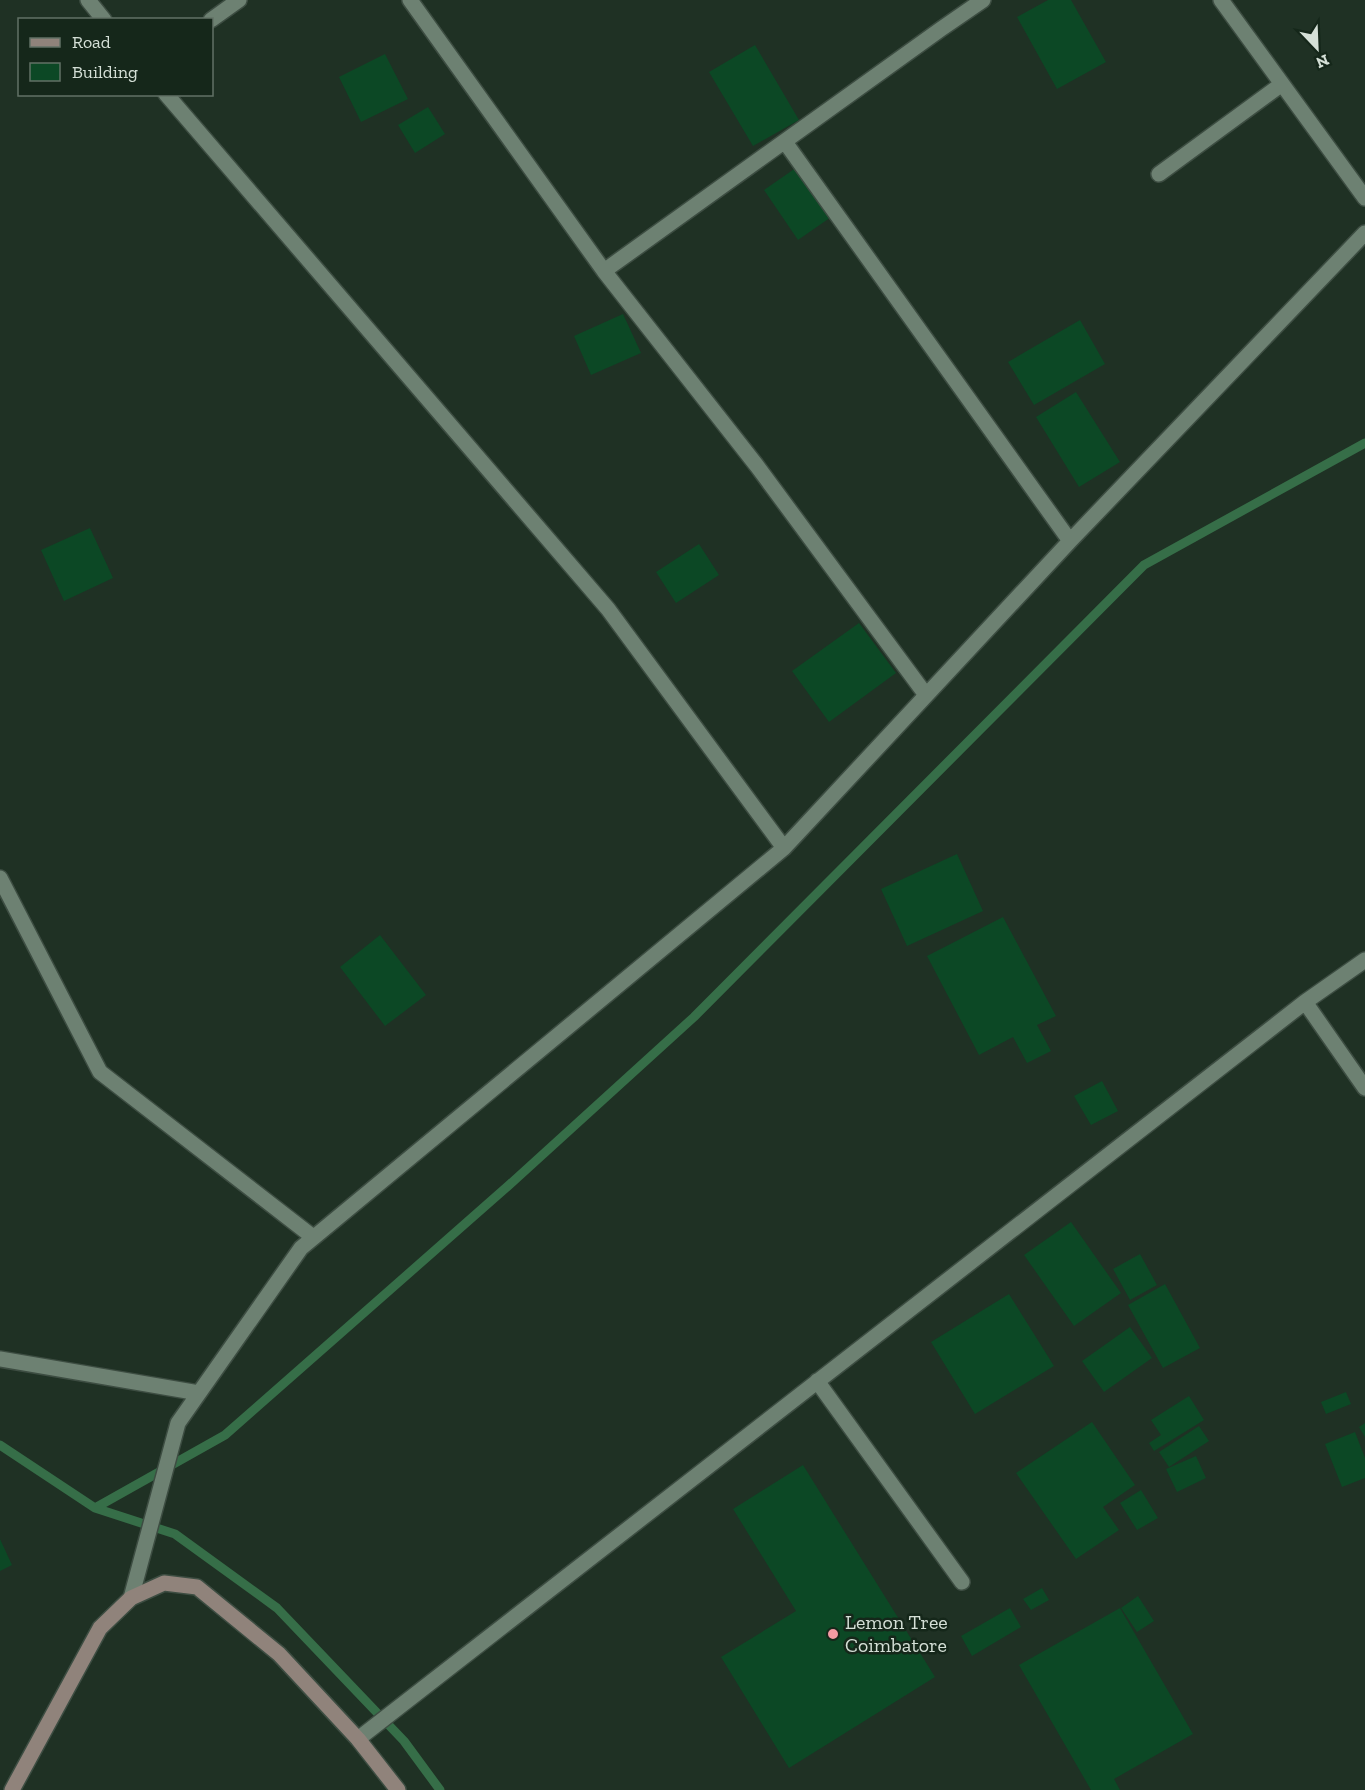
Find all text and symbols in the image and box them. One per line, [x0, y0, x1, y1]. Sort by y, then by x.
legend [18, 18, 213, 96]
north arrow [1287, 18, 1347, 78]
text: Road [72, 31, 111, 53]
text: N [1313, 50, 1332, 72]
text: Building [72, 61, 138, 83]
place label: Lemon Tree Coimbatore [845, 1610, 948, 1657]
marker: Lemon Tree Coimbatore [826, 1627, 840, 1641]

